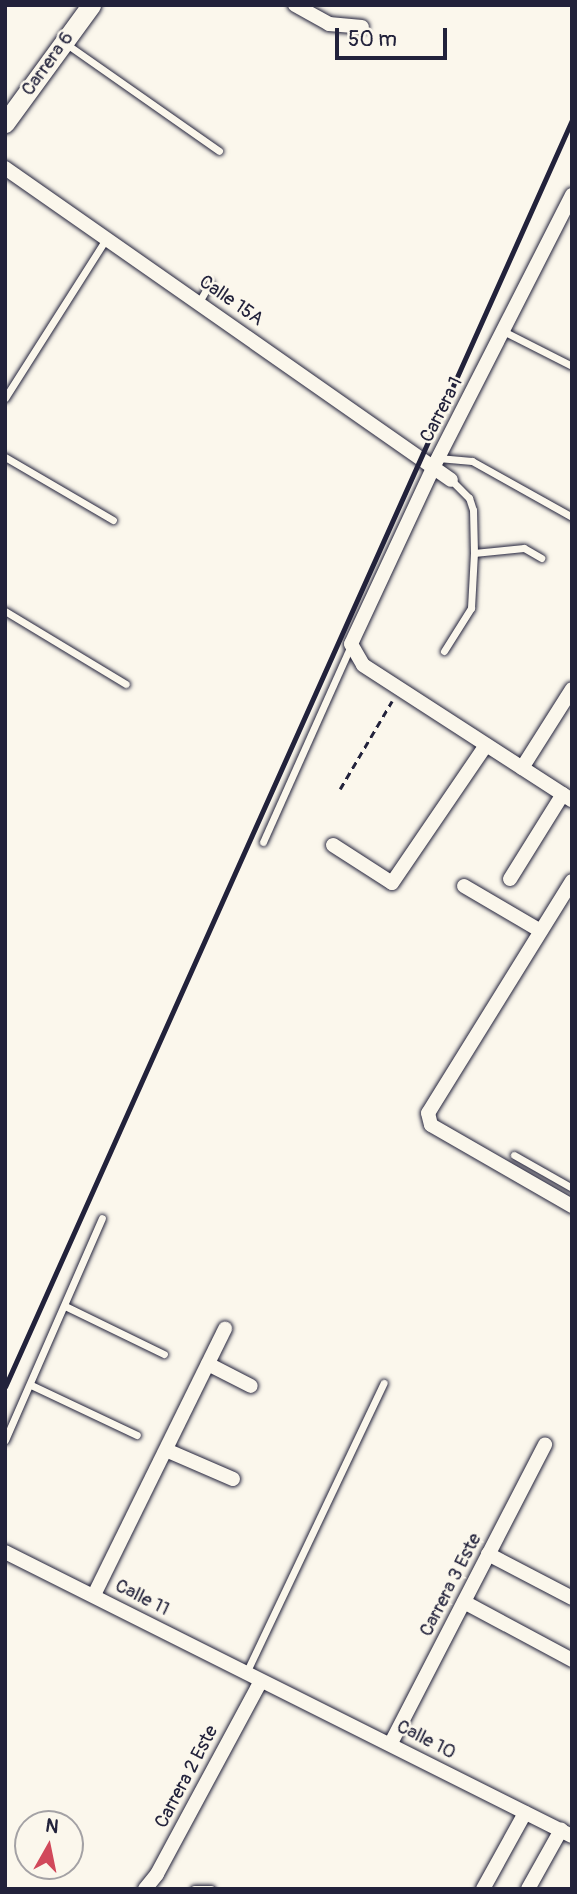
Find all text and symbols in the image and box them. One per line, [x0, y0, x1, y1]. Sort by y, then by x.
scale bar [339, 14, 451, 58]
text: 50 m [348, 26, 397, 53]
street label: Carrera 6 [17, 27, 79, 101]
street label: Calle 15A [195, 271, 267, 331]
street label: Carrera 1 [416, 374, 468, 446]
street label: Carrera 3 Este [415, 1529, 487, 1641]
street label: Calle 11 [111, 1575, 173, 1621]
street label: Calle 10 [393, 1715, 459, 1765]
street label: Carrera 2 Este [150, 1722, 224, 1832]
north arrow [14, 1810, 84, 1880]
text: N [44, 1813, 60, 1839]

